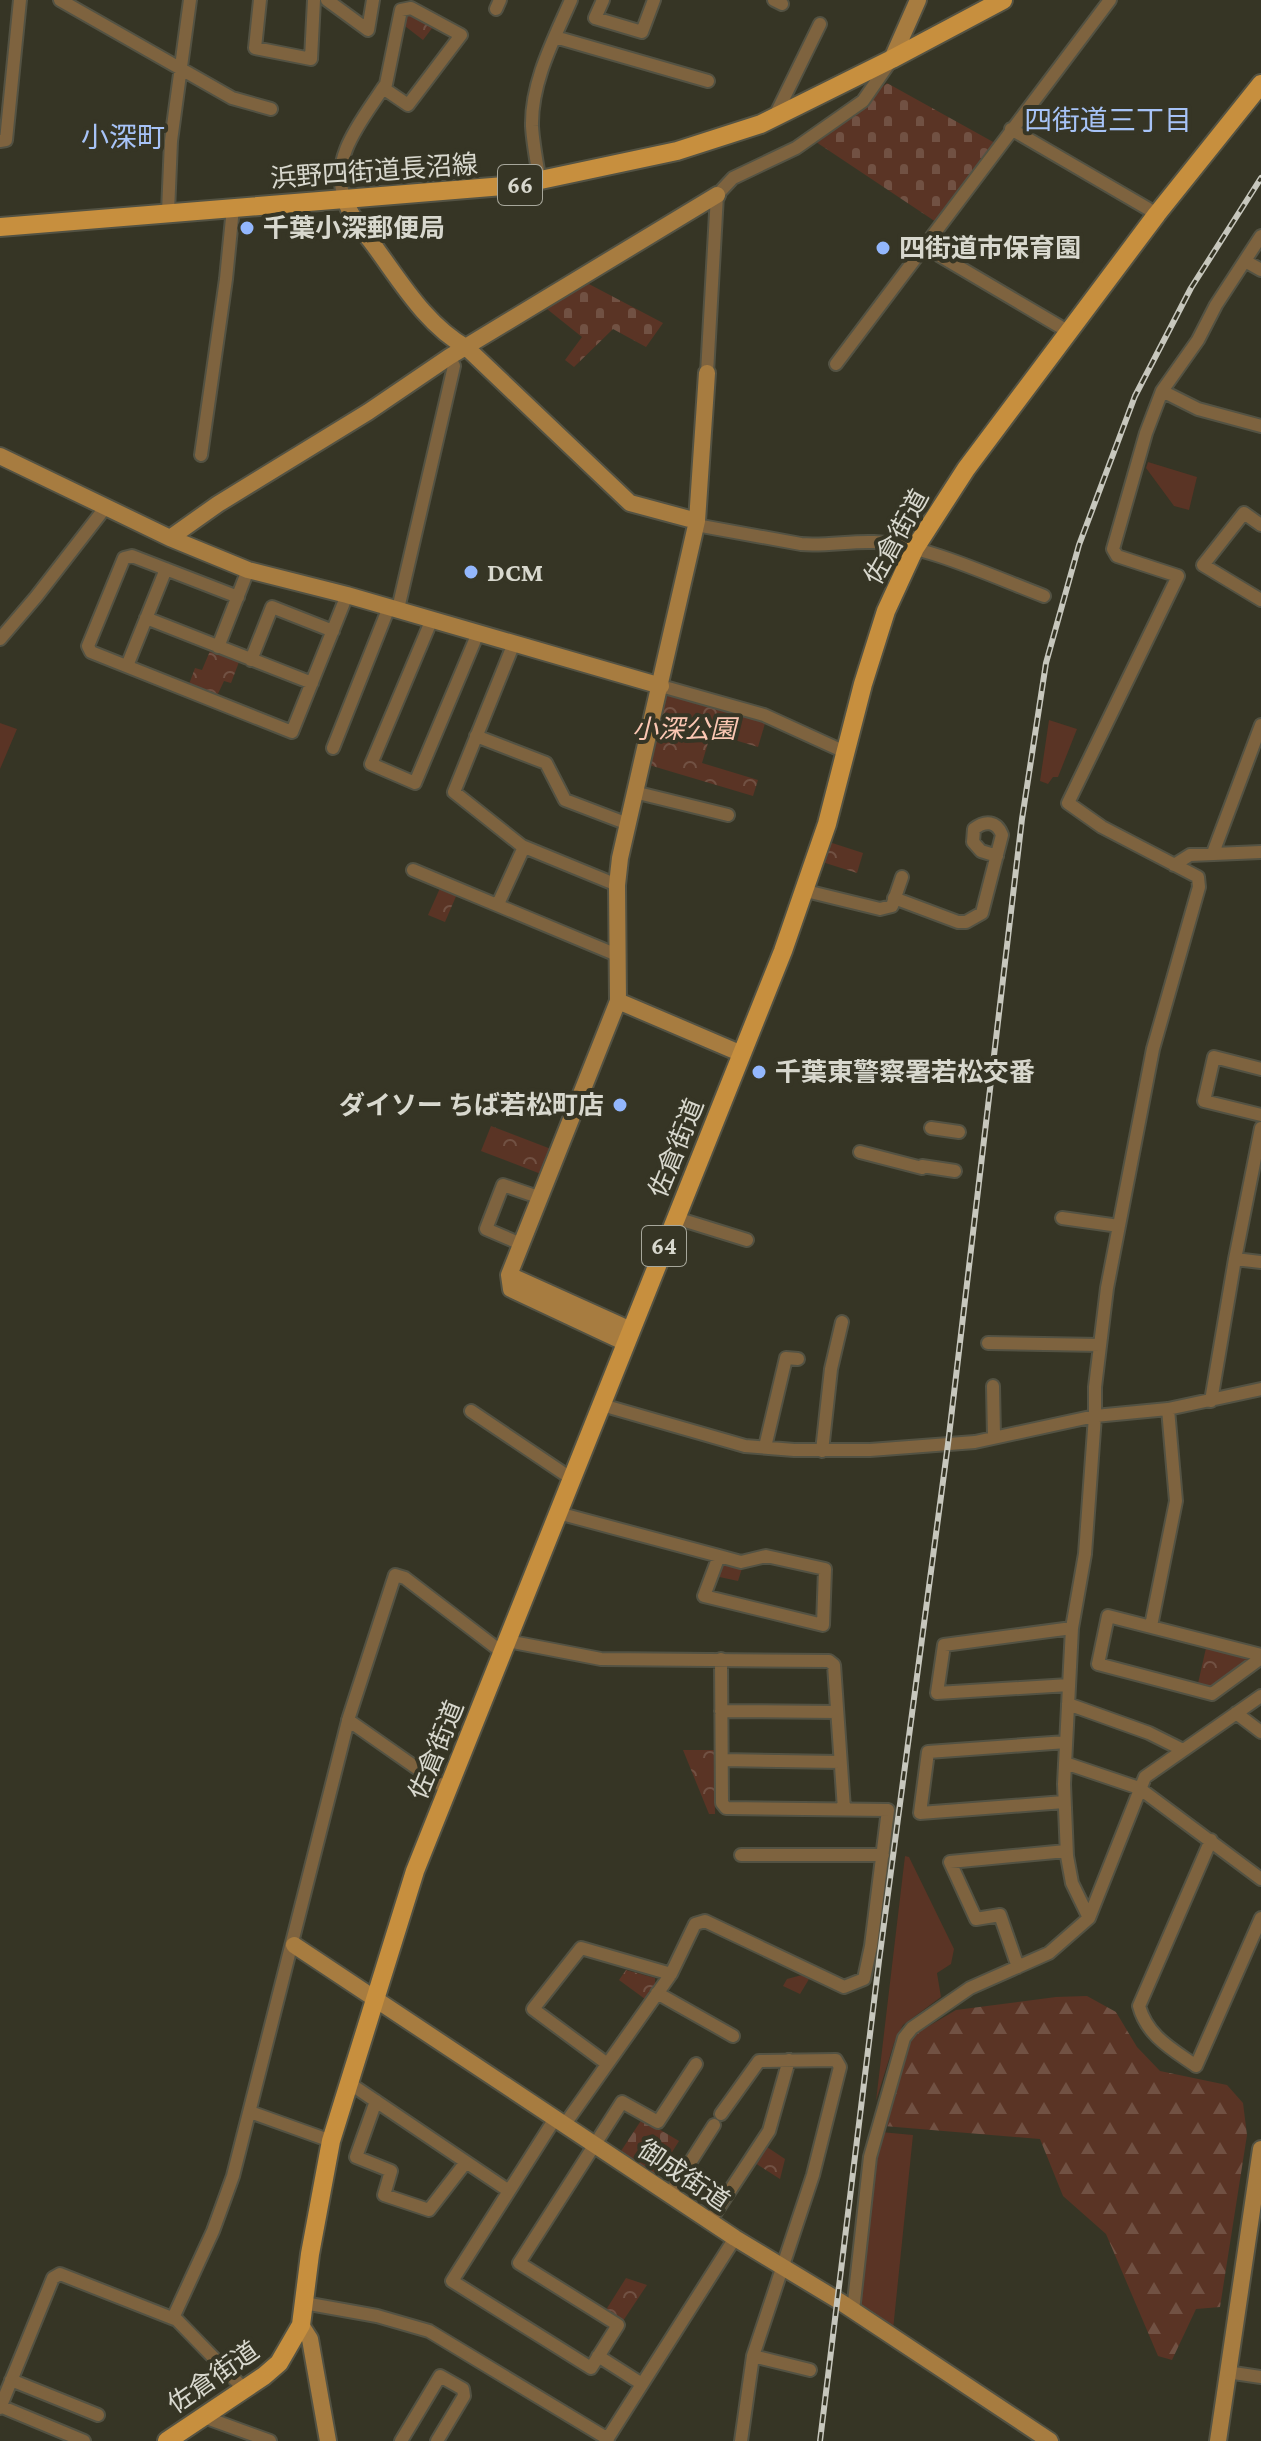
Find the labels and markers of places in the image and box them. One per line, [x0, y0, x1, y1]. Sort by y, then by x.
place label: 千葉小深郵便局 [263, 214, 445, 243]
marker: 千葉小深郵便局 [238, 219, 256, 237]
place label: 四街道市保育園 [899, 234, 1081, 263]
marker: 四街道市保育園 [874, 239, 892, 257]
place label: DCM [487, 558, 543, 587]
marker: DCM [462, 563, 480, 581]
place label: 千葉東警察署若松交番 [775, 1058, 1035, 1087]
marker: 千葉東警察署若松交番 [750, 1063, 768, 1081]
place label: ダイソー ちば若松町店 [339, 1091, 604, 1120]
marker: ダイソー ちば若松町店 [611, 1096, 629, 1114]

